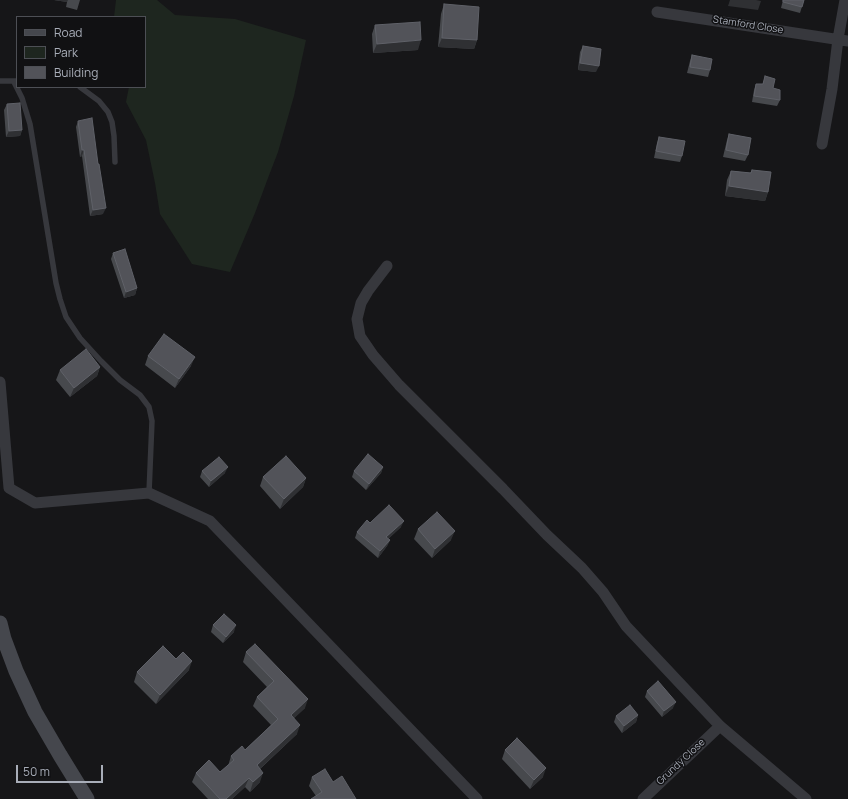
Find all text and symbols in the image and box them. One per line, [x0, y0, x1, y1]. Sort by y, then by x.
street label: Stamford Close [712, 13, 784, 37]
legend [16, 16, 146, 88]
text: Road [54, 24, 82, 41]
text: Park [54, 44, 78, 61]
text: Building [54, 64, 98, 81]
street label: Grundy Close [654, 736, 708, 788]
scale bar [18, 757, 105, 783]
text: 50 m [23, 763, 50, 780]

